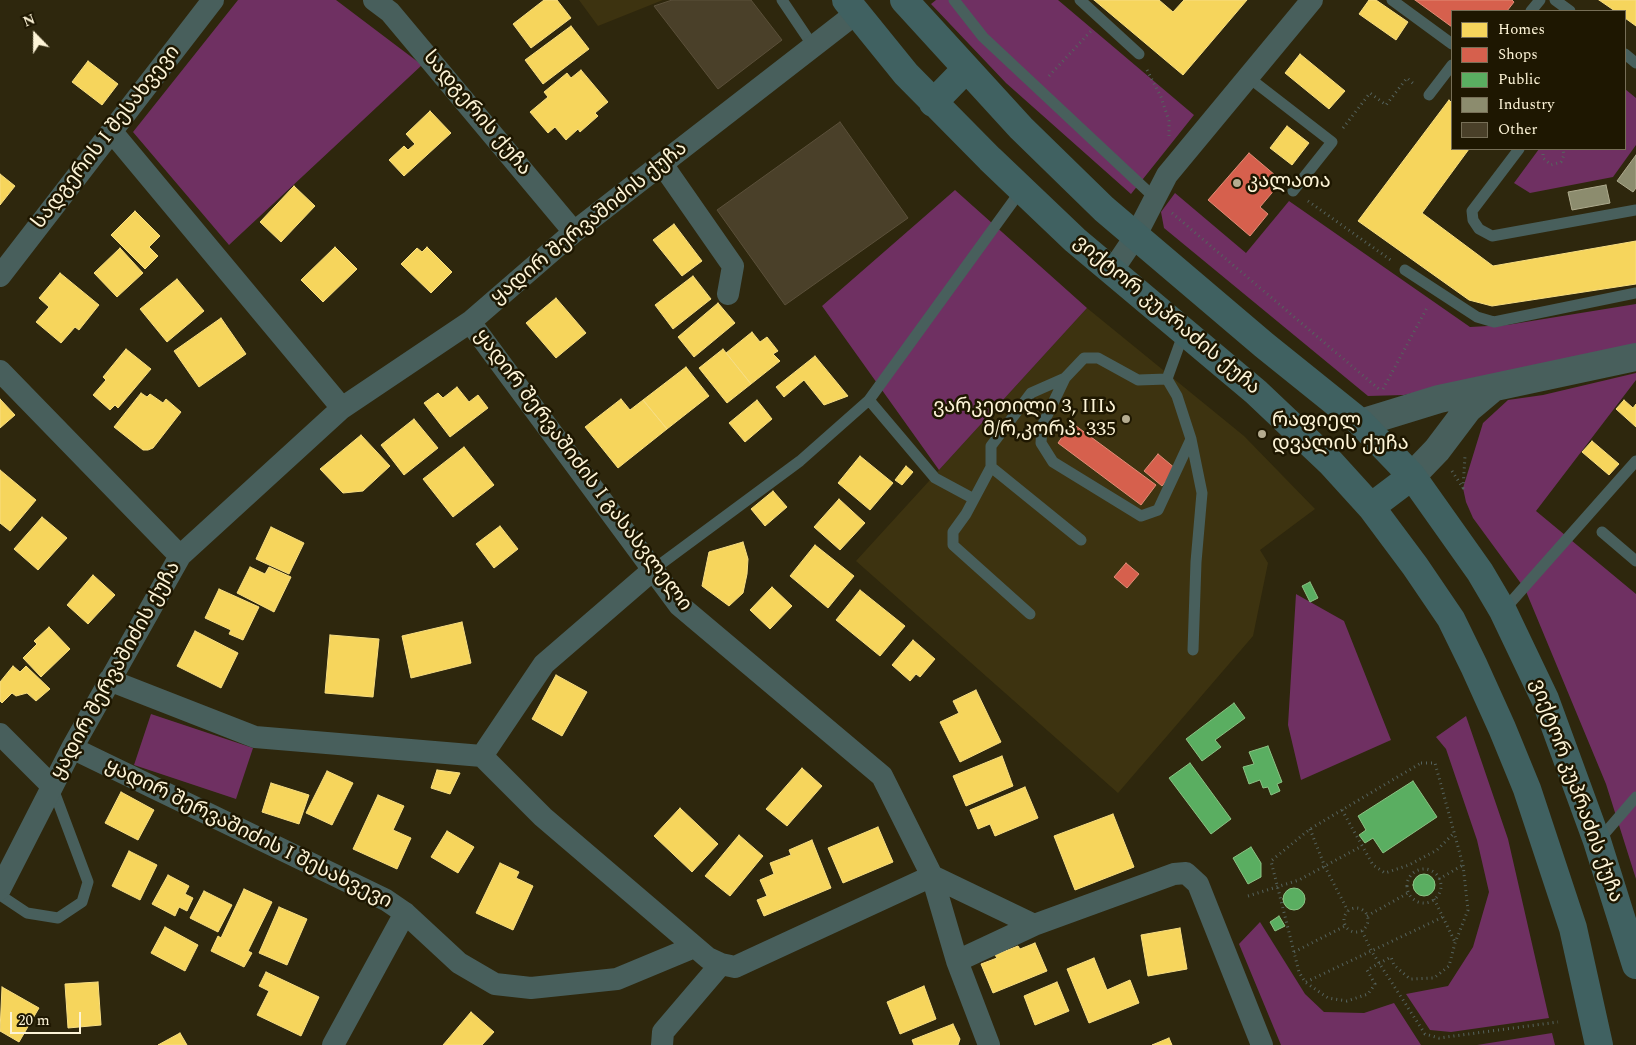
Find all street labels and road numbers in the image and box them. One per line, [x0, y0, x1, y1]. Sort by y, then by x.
street label: სადგერის I შესახვევი [28, 42, 186, 234]
street label: სადგერის ქუჩა [417, 47, 535, 181]
street label: ყადირ შერვაშიძის ქუჩა [487, 137, 693, 311]
street label: ვიქტორ კუპრაძის ქუჩა [1068, 231, 1264, 401]
street label: ყადირ შერვაშიძის I გასასვლელი [468, 325, 696, 617]
street label: ყადირ შერვაშიძის ქუჩა [47, 558, 187, 784]
street label: ვიქტორ კუპრაძის ქუჩა [1523, 676, 1627, 906]
street label: ყადირ შერვაშიძის I შესახვევი [101, 755, 395, 915]

